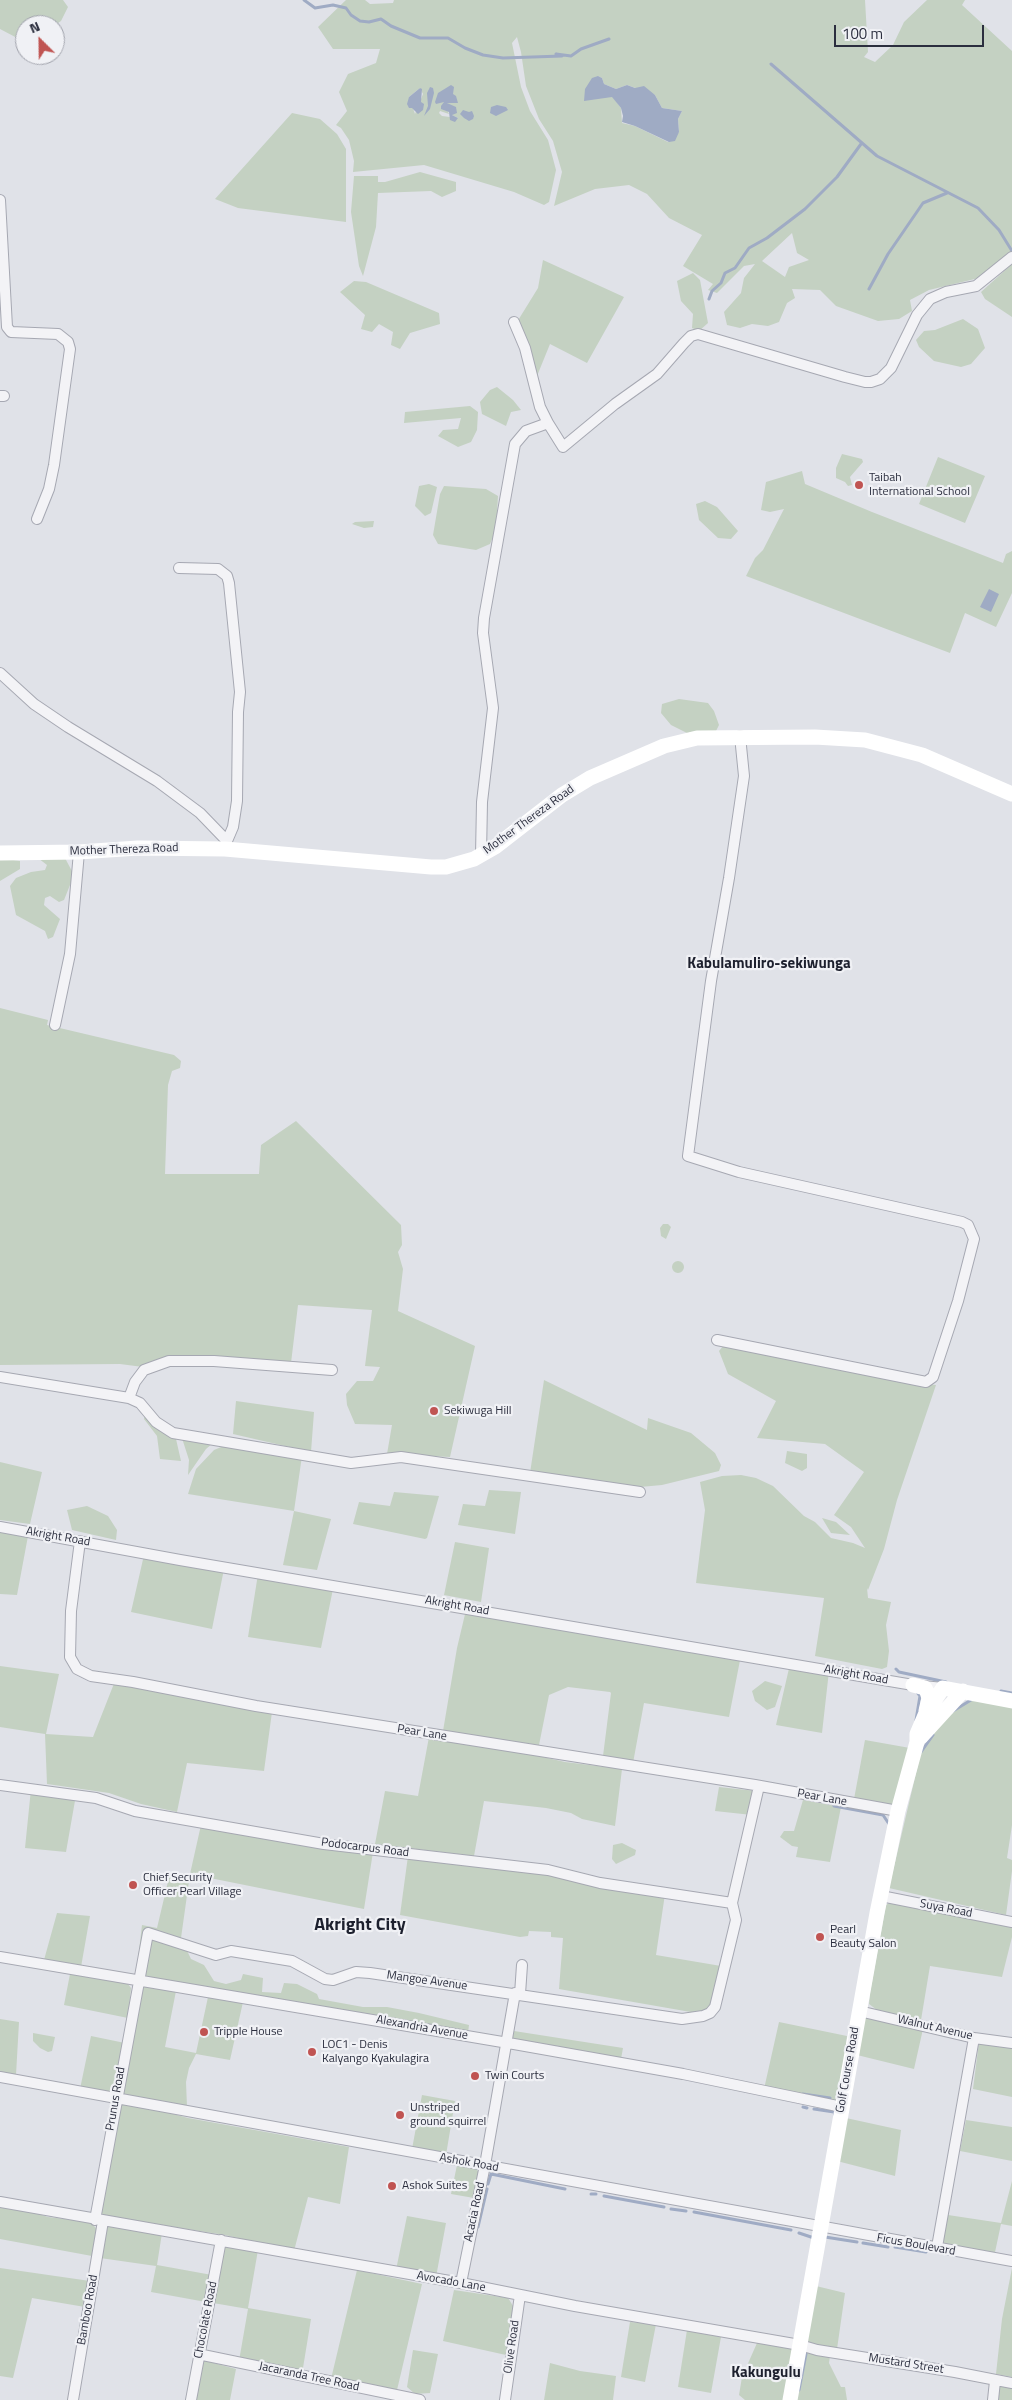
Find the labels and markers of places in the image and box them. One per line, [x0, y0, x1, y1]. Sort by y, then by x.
place label: Taibah International School [869, 471, 970, 499]
marker: Taibah International School [853, 479, 865, 491]
place label: Sekiwuga Hill [444, 1404, 512, 1418]
marker: Sekiwuga Hill [428, 1405, 440, 1417]
place label: Chief Security Officer Pearl Village [143, 1871, 242, 1899]
marker: Chief Security Officer Pearl Village [127, 1879, 139, 1891]
place label: Pearl Beauty Salon [830, 1923, 897, 1951]
marker: Pearl Beauty Salon [814, 1931, 826, 1943]
place label: Tripple House [214, 2025, 283, 2039]
marker: Tripple House [198, 2026, 210, 2038]
place label: LOC1 - Denis Kalyango Kyakulagira [322, 2038, 429, 2066]
marker: LOC1 - Denis Kalyango Kyakulagira [306, 2046, 318, 2058]
place label: Twin Courts [485, 2069, 544, 2083]
marker: Twin Courts [469, 2070, 481, 2082]
place label: Unstriped ground squirrel [410, 2101, 486, 2129]
marker: Unstriped ground squirrel [394, 2109, 406, 2121]
place label: Ashok Suites [402, 2179, 467, 2193]
marker: Ashok Suites [386, 2180, 398, 2192]

